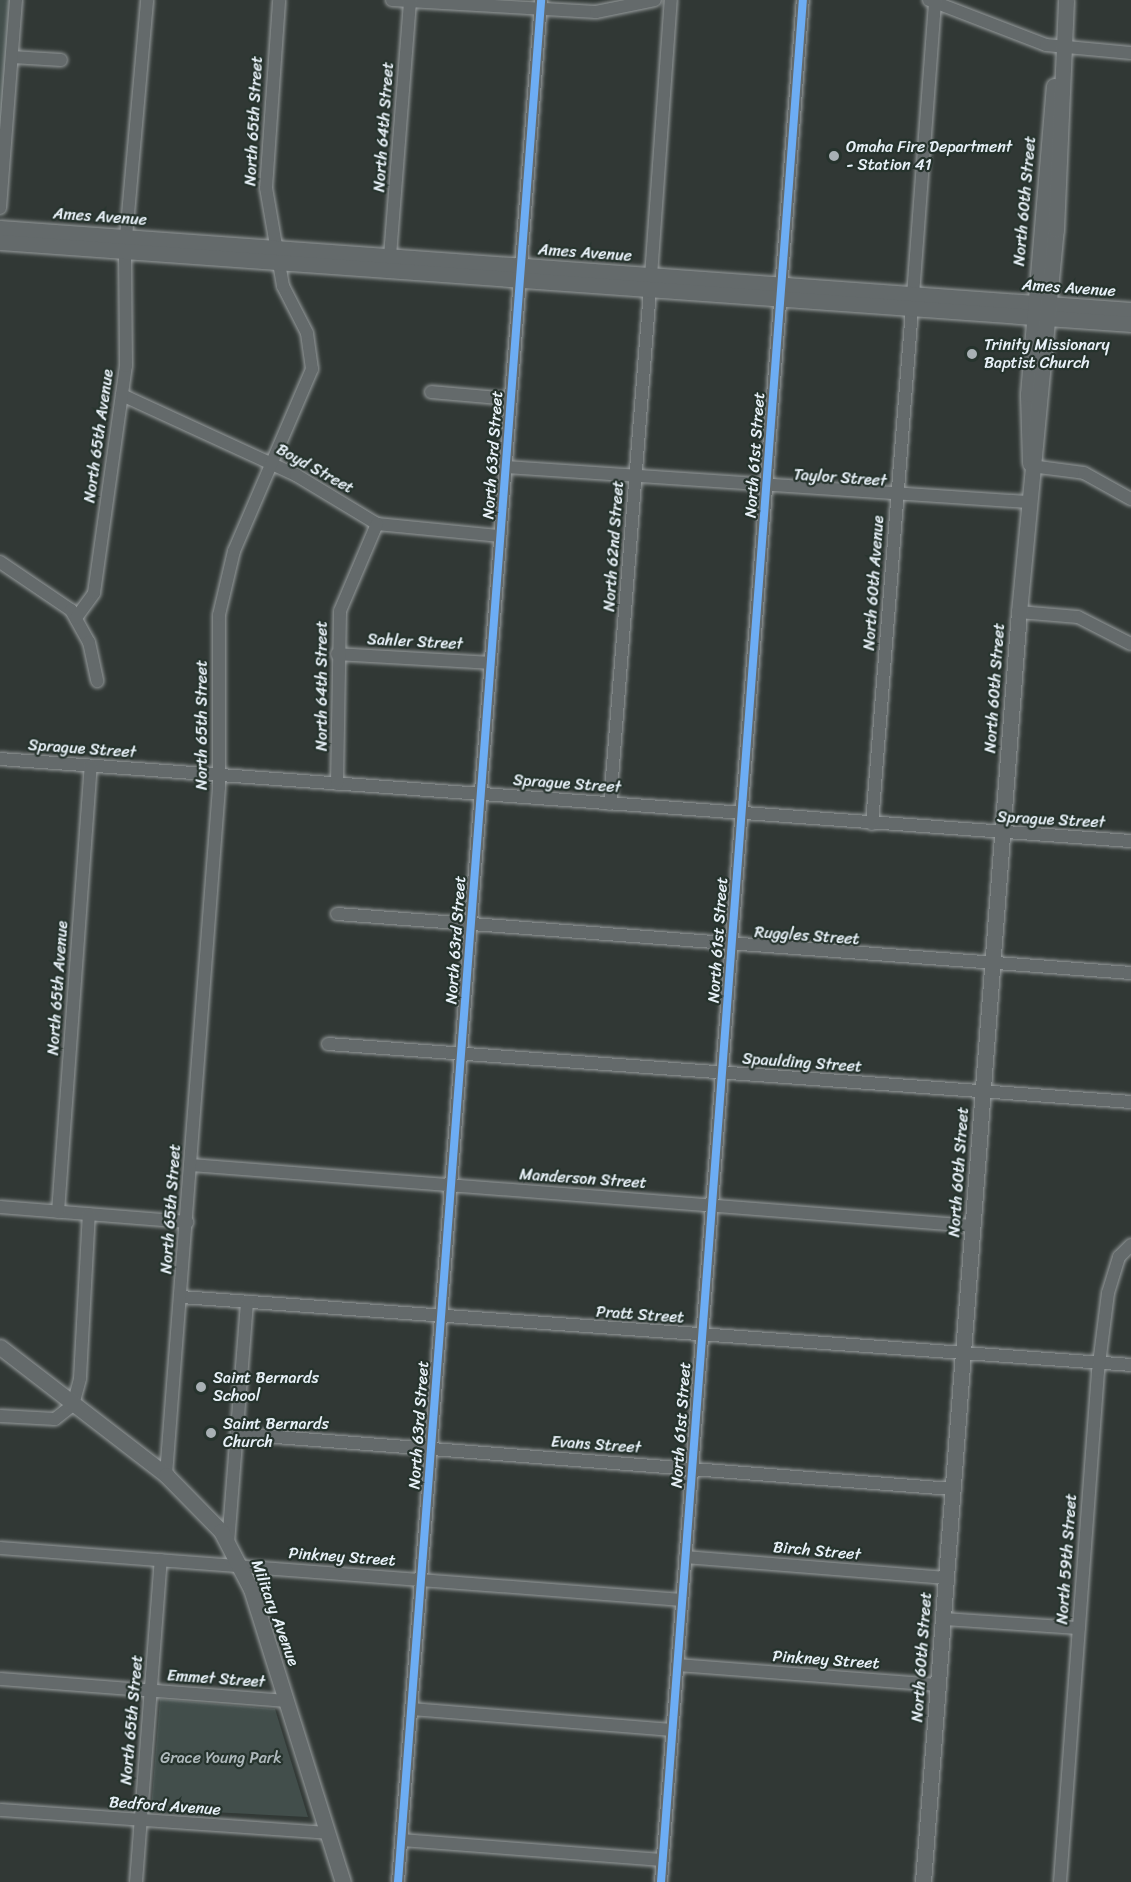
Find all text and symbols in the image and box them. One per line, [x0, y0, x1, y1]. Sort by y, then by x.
street label: North 65th Street [241, 55, 267, 187]
street label: North 64th Street [370, 61, 398, 193]
street label: North 60th Street [1010, 135, 1040, 267]
place label: Omaha Fire Department - Station 41 [846, 137, 1012, 175]
marker: Omaha Fire Department - Station 41 [827, 149, 841, 163]
street label: Ames Avenue [53, 204, 147, 230]
street label: Ames Avenue [538, 240, 632, 266]
street label: Ames Avenue [1022, 275, 1116, 301]
place label: Trinity Missionary Baptist Church [984, 335, 1110, 373]
marker: Trinity Missionary Baptist Church [965, 347, 979, 361]
street label: North 65th Avenue [80, 368, 118, 504]
street label: North 63rd Street [479, 390, 507, 520]
street label: North 61st Street [741, 391, 769, 519]
street label: Boyd Street [273, 440, 357, 498]
street label: Taylor Street [793, 465, 887, 491]
street label: North 62nd Street [600, 480, 628, 612]
street label: North 60th Avenue [860, 515, 888, 651]
street label: North 64th Street [312, 621, 332, 751]
street label: North 60th Street [981, 622, 1009, 754]
street label: Sahler Street [366, 630, 464, 654]
street label: North 65th Street [192, 660, 212, 790]
street label: Sprague Street [27, 736, 137, 762]
street label: Sprague Street [512, 771, 622, 797]
street label: Sprague Street [997, 808, 1105, 832]
street label: North 63rd Street [442, 875, 470, 1005]
street label: North 61st Street [704, 876, 732, 1004]
street label: North 65th Avenue [44, 920, 72, 1056]
street label: Ruggles Street [754, 923, 860, 949]
street label: Spaulding Street [742, 1049, 862, 1077]
street label: North 60th Street [945, 1106, 973, 1238]
street label: North 65th Street [157, 1143, 185, 1275]
street label: Manderson Street [519, 1165, 647, 1193]
street label: Pratt Street [595, 1302, 685, 1328]
street label: North 63rd Street [405, 1360, 433, 1490]
street label: North 61st Street [667, 1361, 695, 1489]
place label: Saint Bernards School [213, 1368, 319, 1406]
marker: Saint Bernards School [194, 1380, 208, 1394]
place label: Saint Bernards Church [223, 1414, 329, 1452]
marker: Saint Bernards Church [204, 1426, 218, 1440]
street label: Evans Street [550, 1432, 642, 1458]
street label: North 59th Street [1053, 1493, 1081, 1625]
street label: Birch Street [772, 1538, 862, 1564]
street label: Pinkney Street [288, 1544, 396, 1570]
street label: Military Avenue [247, 1557, 303, 1669]
street label: North 60th Street [908, 1591, 936, 1723]
street label: Pinkney Street [772, 1647, 880, 1673]
street label: North 65th Street [117, 1654, 147, 1786]
street label: Emmet Street [166, 1666, 266, 1692]
park label: Grace Young Park [160, 1748, 282, 1768]
street label: Bedford Avenue [108, 1793, 222, 1819]

